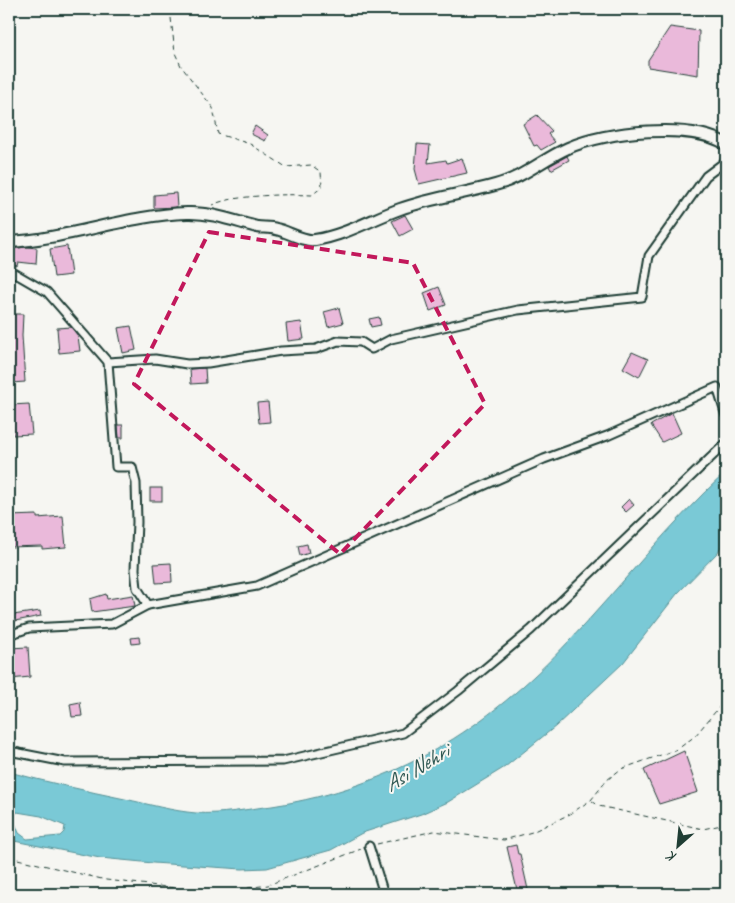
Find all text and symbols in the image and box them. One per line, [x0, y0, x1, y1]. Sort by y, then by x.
water label: Asi Nehri [379, 735, 459, 798]
north arrow [652, 820, 702, 870]
text: K [663, 847, 679, 866]

